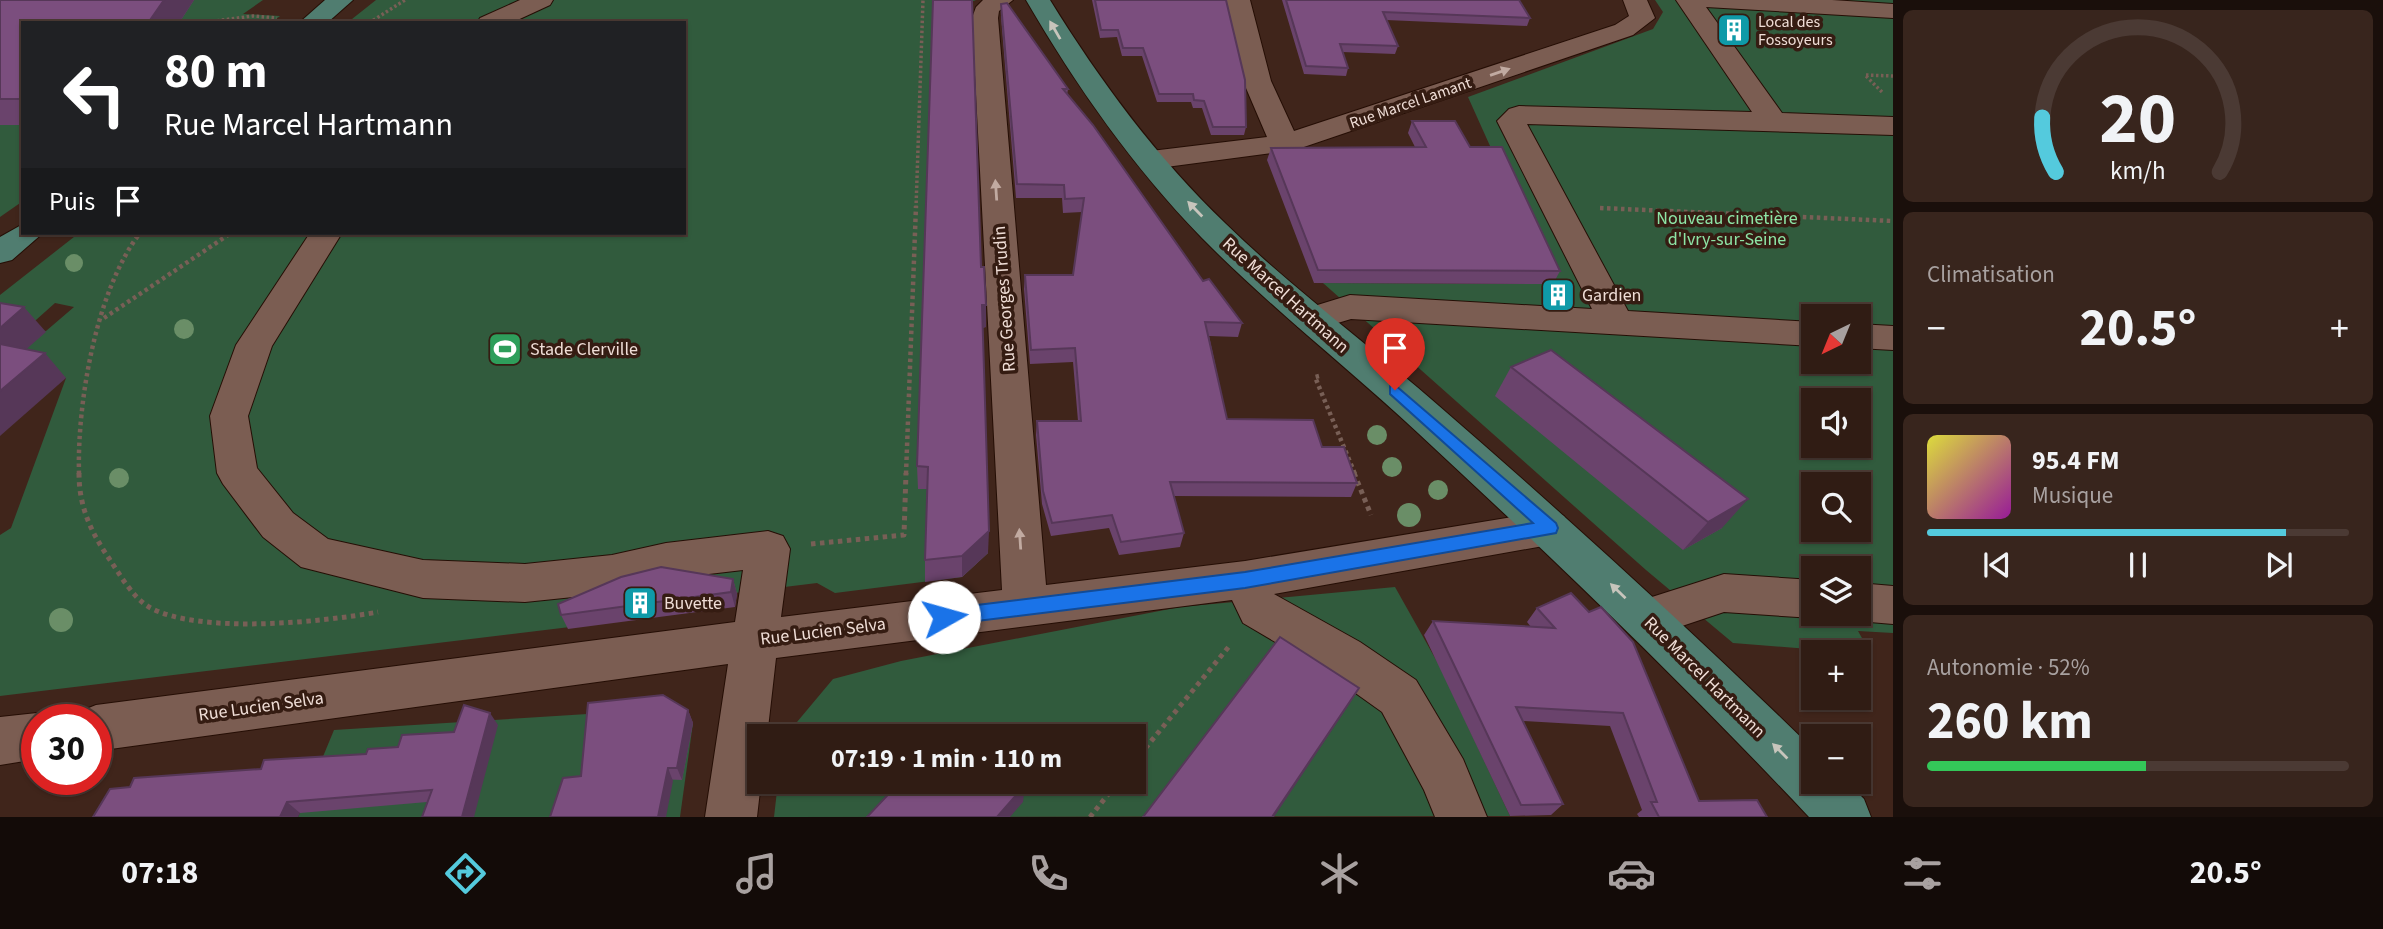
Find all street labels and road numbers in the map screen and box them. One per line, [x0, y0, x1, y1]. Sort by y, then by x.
street label: Rue Marcel Lamant [1346, 72, 1475, 134]
street label: Rue Georges Trudin [987, 225, 1022, 373]
street label: Rue Marcel Hartmann [1217, 232, 1354, 359]
street label: Rue Lucien Selva [759, 611, 887, 652]
street label: Rue Marcel Hartmann [1638, 611, 1771, 744]
street label: Rue Lucien Selva [197, 685, 325, 728]

